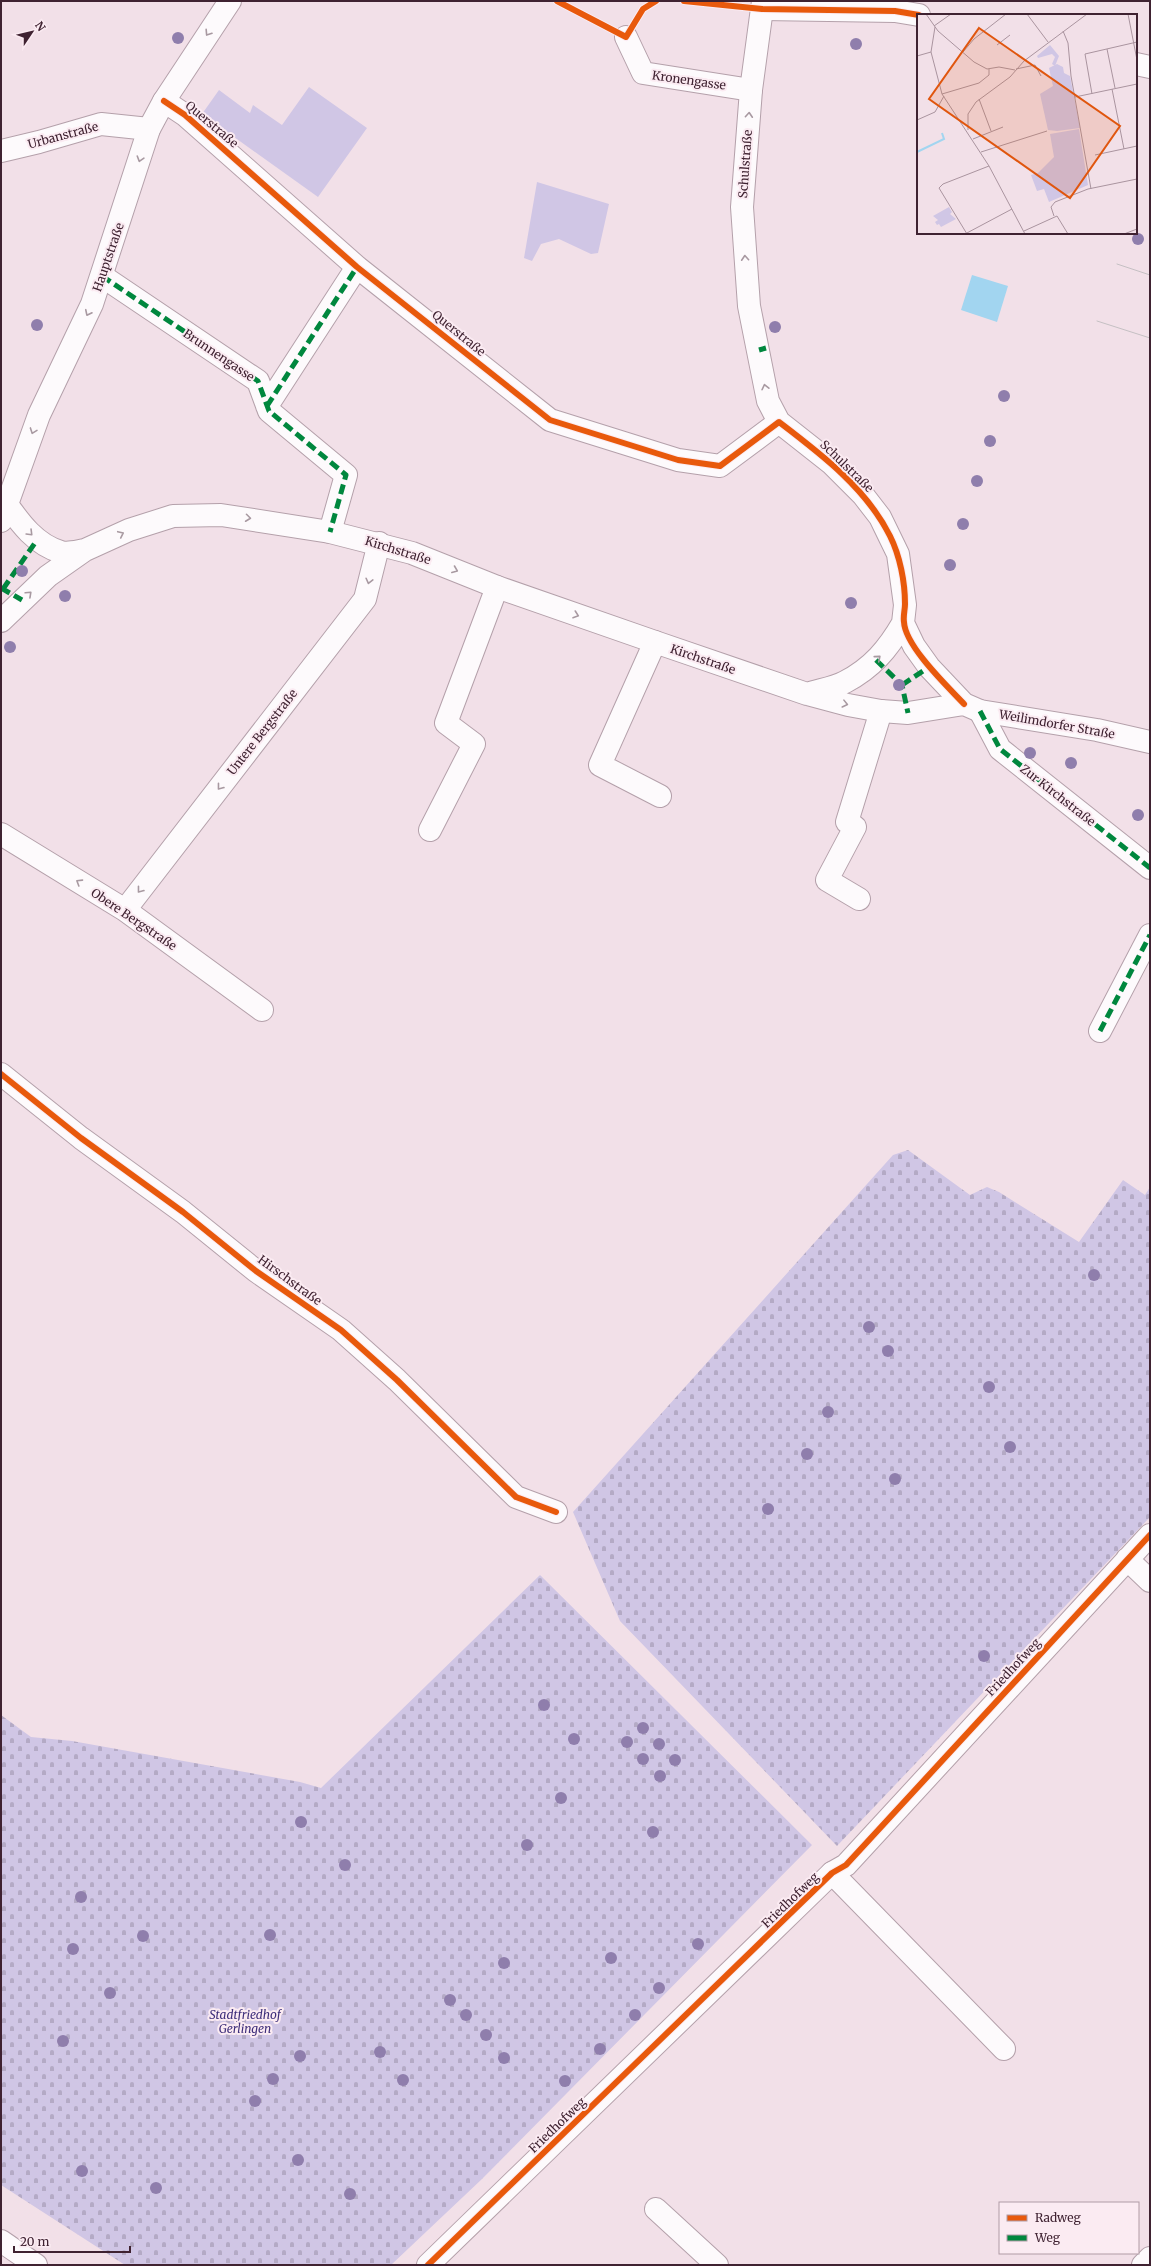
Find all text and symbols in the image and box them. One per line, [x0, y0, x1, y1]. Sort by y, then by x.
north arrow [12, 12, 52, 52]
inset map [917, 14, 1137, 234]
text: N [32, 19, 49, 34]
one-way arrow [205, 29, 212, 36]
street label: Kronengasse [651, 67, 727, 93]
street label: Querstraße [182, 98, 242, 150]
one-way arrow [744, 112, 753, 118]
street label: Urbanstraße [26, 118, 100, 152]
street label: Schulstraße [735, 129, 755, 199]
one-way arrow [136, 156, 145, 163]
street label: Hauptstraße [89, 221, 127, 293]
one-way arrow [741, 255, 750, 261]
street label: Querstraße [429, 307, 489, 359]
one-way arrow [85, 309, 93, 316]
street label: Brunnengasse [181, 326, 257, 384]
one-way arrow [761, 383, 769, 390]
one-way arrow [29, 427, 37, 434]
street label: Schulstraße [817, 437, 877, 495]
one-way arrow [245, 513, 251, 522]
one-way arrow [25, 528, 33, 536]
one-way arrow [116, 531, 124, 539]
street label: Kirchstraße [363, 533, 433, 567]
one-way arrow [451, 565, 458, 573]
one-way arrow [366, 578, 374, 584]
one-way arrow [24, 591, 32, 598]
one-way arrow [573, 610, 580, 618]
street label: Kirchstraße [668, 641, 738, 677]
one-way arrow [874, 655, 881, 662]
street label: Untere Bergstraße [224, 686, 300, 778]
one-way arrow [841, 699, 848, 707]
street label: Weilimdorfer Straße [997, 706, 1116, 742]
street label: Zur Kirchstraße [1017, 761, 1099, 829]
one-way arrow [217, 782, 224, 789]
one-way arrow [77, 880, 84, 887]
street label: Obere Bergstraße [88, 885, 180, 953]
one-way arrow [138, 885, 145, 892]
street label: Hirschstraße [255, 1252, 325, 1308]
street label: Friedhofweg [983, 1635, 1044, 1699]
street label: Friedhofweg [758, 1869, 822, 1931]
park label: Stadtfriedhof Gerlingen [209, 2007, 283, 2036]
street label: Friedhofweg [525, 2094, 589, 2156]
legend [999, 2202, 1139, 2254]
text: Radweg [1035, 2210, 1081, 2225]
scale bar [14, 2228, 130, 2254]
text: Weg [1034, 2230, 1061, 2245]
text: 20 m [20, 2234, 49, 2249]

